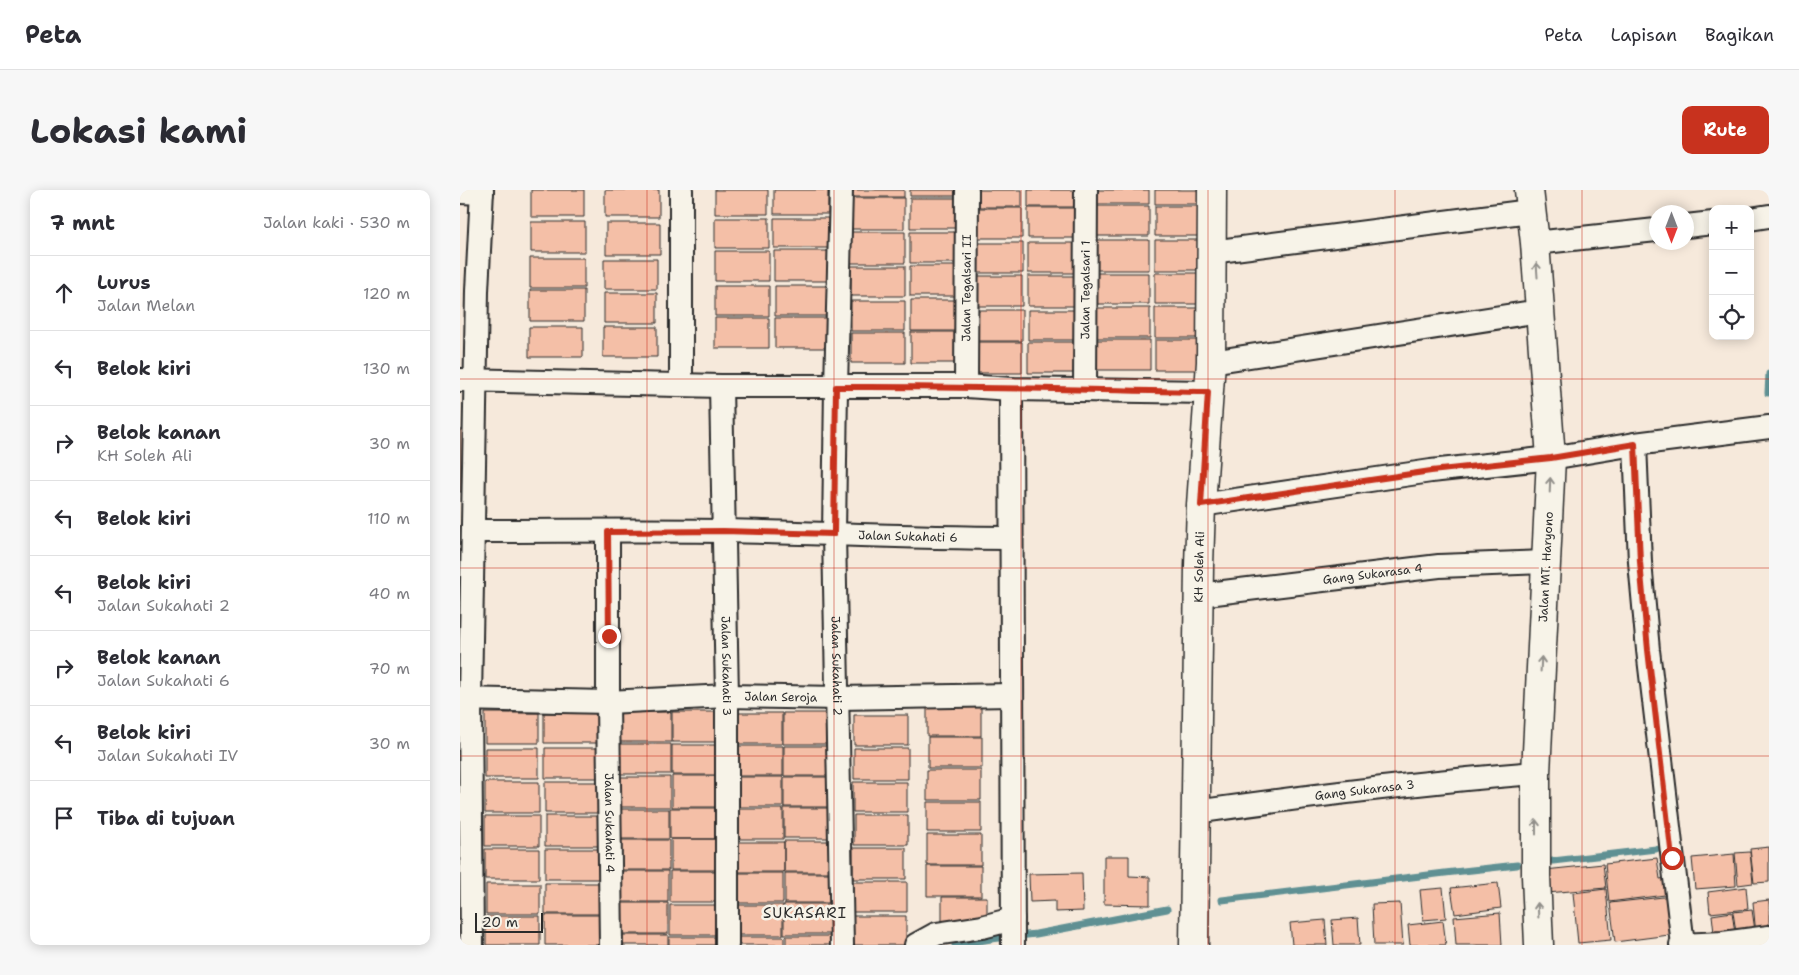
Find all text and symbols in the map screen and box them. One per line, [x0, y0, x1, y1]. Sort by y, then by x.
text: Peta [25, 19, 81, 51]
text: Peta [1544, 23, 1583, 47]
text: Lapisan [1611, 23, 1677, 47]
text: Bagikan [1705, 23, 1774, 47]
button: Rute [1682, 106, 1769, 154]
text: Lokasi kami [30, 107, 247, 154]
north arrow [1649, 205, 1694, 250]
map controls [1709, 205, 1754, 340]
button: + [1709, 205, 1754, 250]
text: 7 mnt [50, 209, 115, 237]
text: Jalan kaki · 530 m [263, 212, 410, 233]
street label: Jalan Tegalsari II [958, 234, 975, 342]
street label: Jalan Tegalsari 1 [1077, 241, 1094, 339]
button: − [1709, 250, 1754, 295]
one-way arrow [1532, 263, 1541, 279]
text: Lurus [97, 270, 151, 295]
icon: ahead [50, 279, 78, 307]
text: 120 m [363, 283, 410, 304]
text: Jalan Melan [97, 295, 195, 316]
button: locate [1709, 295, 1754, 340]
icon: left [50, 354, 78, 382]
text: Belok kiri [97, 356, 191, 381]
text: 130 m [363, 358, 410, 379]
text: Belok kanan [97, 420, 221, 445]
icon: right [50, 429, 78, 457]
text: 30 m [369, 433, 410, 454]
text: KH Soleh Ali [97, 445, 192, 466]
one-way arrow [1546, 477, 1555, 493]
icon: left [50, 504, 78, 532]
text: Belok kiri [97, 506, 191, 531]
text: 110 m [367, 508, 410, 529]
street label: Jalan MT. Haryono [1535, 511, 1557, 623]
street label: Jalan Sukahati 6 [858, 527, 958, 546]
street label: KH Soleh Ali [1191, 531, 1208, 603]
street label: Gang Sukarasa 4 [1322, 560, 1424, 588]
text: Belok kiri [97, 570, 191, 595]
icon: left [50, 579, 78, 607]
text: 40 m [368, 583, 410, 604]
text: Jalan Sukahati 2 [97, 595, 230, 616]
street label: Jalan Sukahati 3 [717, 616, 735, 716]
street label: Jalan Sukahati 2 [828, 616, 846, 716]
route end [598, 625, 621, 648]
text: Belok kanan [97, 645, 221, 670]
icon: right [50, 654, 78, 682]
one-way arrow [1537, 657, 1546, 673]
text: 70 m [369, 658, 410, 679]
text: Jalan Sukahati 6 [97, 670, 230, 691]
street label: Jalan Seroja [744, 688, 818, 706]
text: Belok kiri [97, 720, 191, 745]
icon: left [50, 729, 78, 757]
text: 30 m [369, 733, 410, 754]
text: Jalan Sukahati IV [97, 745, 238, 766]
street label: Jalan Sukahati 4 [601, 773, 618, 873]
street label: Gang Sukarasa 3 [1314, 776, 1415, 804]
icon: arrive [50, 804, 78, 832]
text: Tiba di tujuan [97, 806, 235, 831]
one-way arrow [1531, 819, 1541, 836]
route start [1661, 847, 1684, 870]
district label: SUKASARI [763, 903, 847, 923]
one-way arrow [1533, 903, 1542, 919]
scale bar [475, 910, 542, 933]
text: 20 m [482, 913, 518, 931]

